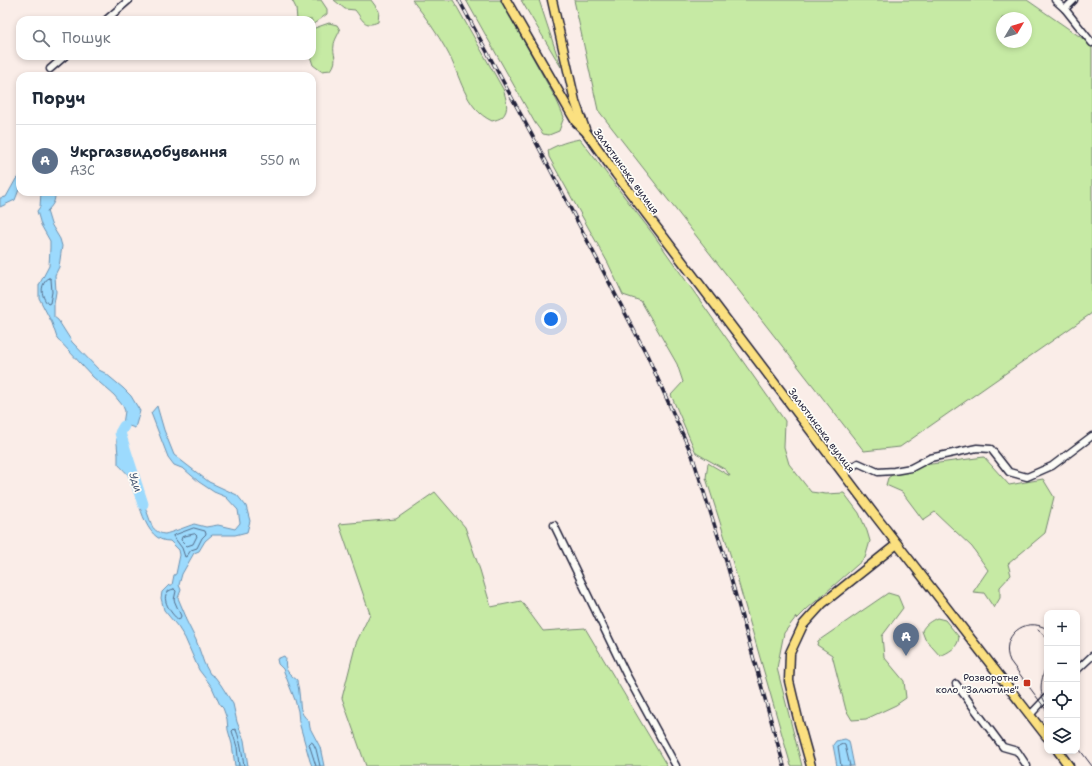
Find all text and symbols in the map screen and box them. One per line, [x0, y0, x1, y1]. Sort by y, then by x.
north arrow [996, 12, 1032, 48]
search box [16, 16, 316, 60]
icon: search [30, 27, 52, 49]
text: Пошук [62, 28, 111, 48]
text: Поруч [32, 87, 85, 109]
street label: Залютинська вулиця [591, 126, 662, 217]
text: Укргазвидобування [70, 142, 227, 162]
text: A [40, 152, 50, 169]
text: 550 m [260, 152, 300, 169]
text: АЗС [70, 162, 95, 179]
your location [541, 309, 561, 329]
street label: Залютинська вулиця [785, 385, 858, 475]
water label: Уди [125, 470, 146, 494]
map controls [1044, 610, 1080, 754]
button: + [1044, 610, 1080, 646]
pin: A [893, 623, 919, 656]
button: − [1044, 646, 1080, 682]
place label: Розворотне коло "Залютине" [936, 671, 1019, 696]
marker: Розворотне коло "Залютине" [1022, 678, 1032, 688]
button: locate [1044, 682, 1080, 718]
button: layers [1044, 718, 1080, 754]

